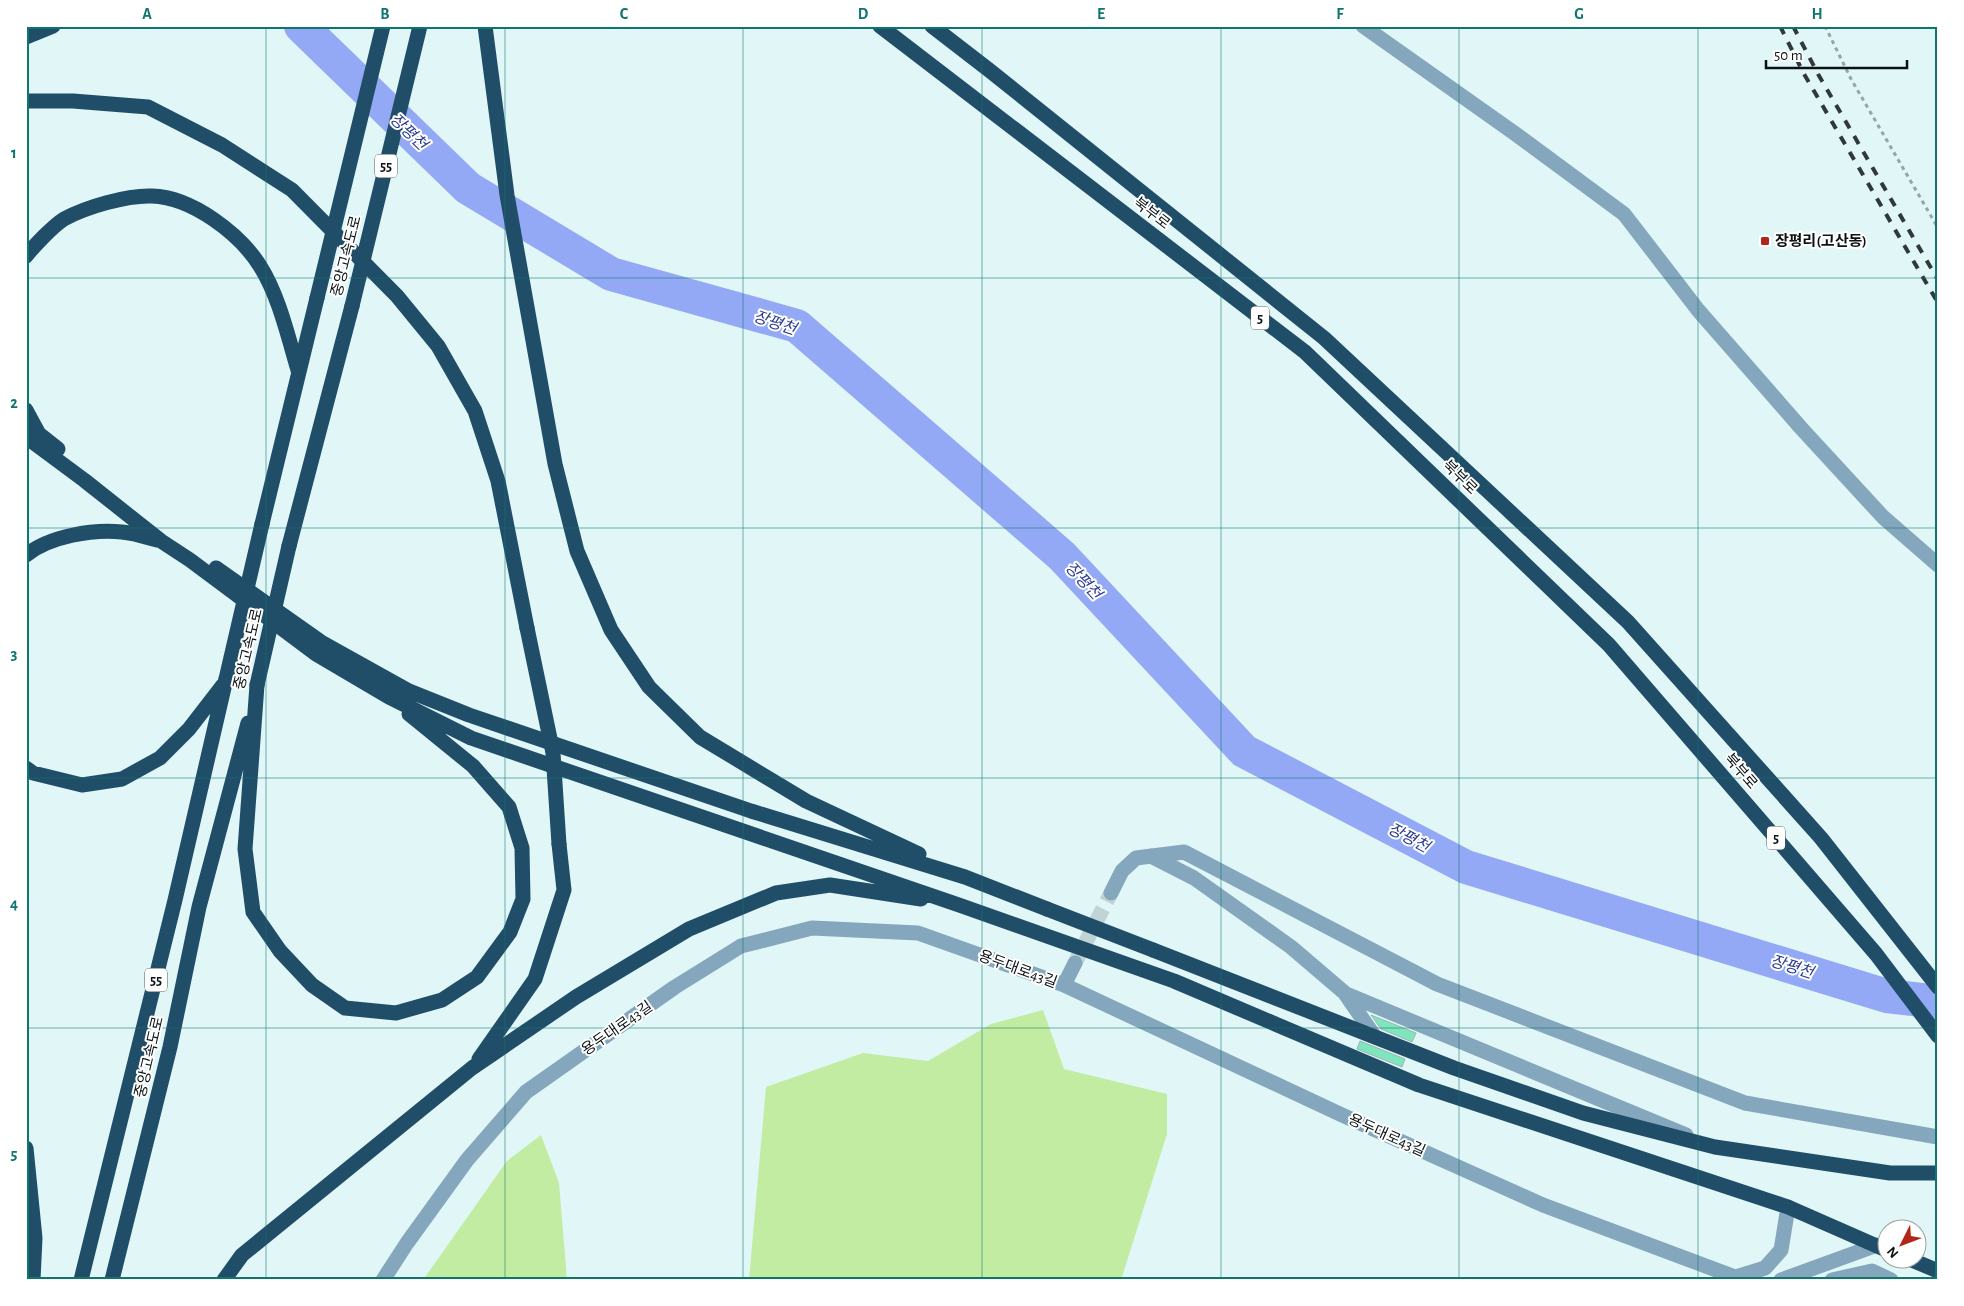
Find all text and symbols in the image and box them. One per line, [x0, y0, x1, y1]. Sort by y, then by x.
text: A [142, 6, 152, 22]
text: B [380, 6, 390, 22]
text: C [620, 6, 629, 22]
text: D [858, 6, 869, 22]
text: E [1097, 6, 1105, 22]
text: F [1336, 6, 1344, 22]
text: G [1574, 6, 1584, 22]
text: H [1811, 6, 1823, 22]
scale bar [1766, 38, 1908, 70]
text: 50 m [1774, 48, 1803, 63]
water label: 장평천 [387, 110, 432, 154]
text: 1 [11, 145, 17, 161]
road number: 55 [375, 154, 397, 178]
street label: 북부로 [1131, 195, 1173, 232]
street label: 중앙고속도로 [328, 214, 364, 298]
place label: 장평리(고산동) [1775, 233, 1867, 249]
marker: 장평리(고산동) [1759, 235, 1771, 247]
road number: 5 [1251, 306, 1269, 330]
water label: 장평천 [751, 307, 801, 338]
text: 2 [10, 395, 18, 411]
street label: 북부로 [1440, 458, 1480, 497]
water label: 장평천 [1062, 558, 1106, 604]
street label: 중앙고속도로 [231, 607, 265, 691]
text: 3 [11, 646, 18, 662]
street label: 북부로 [1721, 751, 1760, 792]
water label: 장평천 [1385, 820, 1434, 856]
road number: 5 [1767, 826, 1785, 850]
text: 4 [10, 896, 18, 912]
street label: 용두대로43길 [977, 947, 1059, 991]
water label: 장평천 [1768, 952, 1818, 982]
road number: 55 [145, 968, 167, 992]
street label: 용두대로43길 [579, 998, 655, 1058]
street label: 중앙고속도로 [132, 1015, 166, 1099]
street label: 용두대로43길 [1346, 1111, 1428, 1159]
text: 5 [11, 1146, 18, 1162]
north arrow [1876, 1218, 1926, 1268]
text: N [1885, 1244, 1902, 1260]

